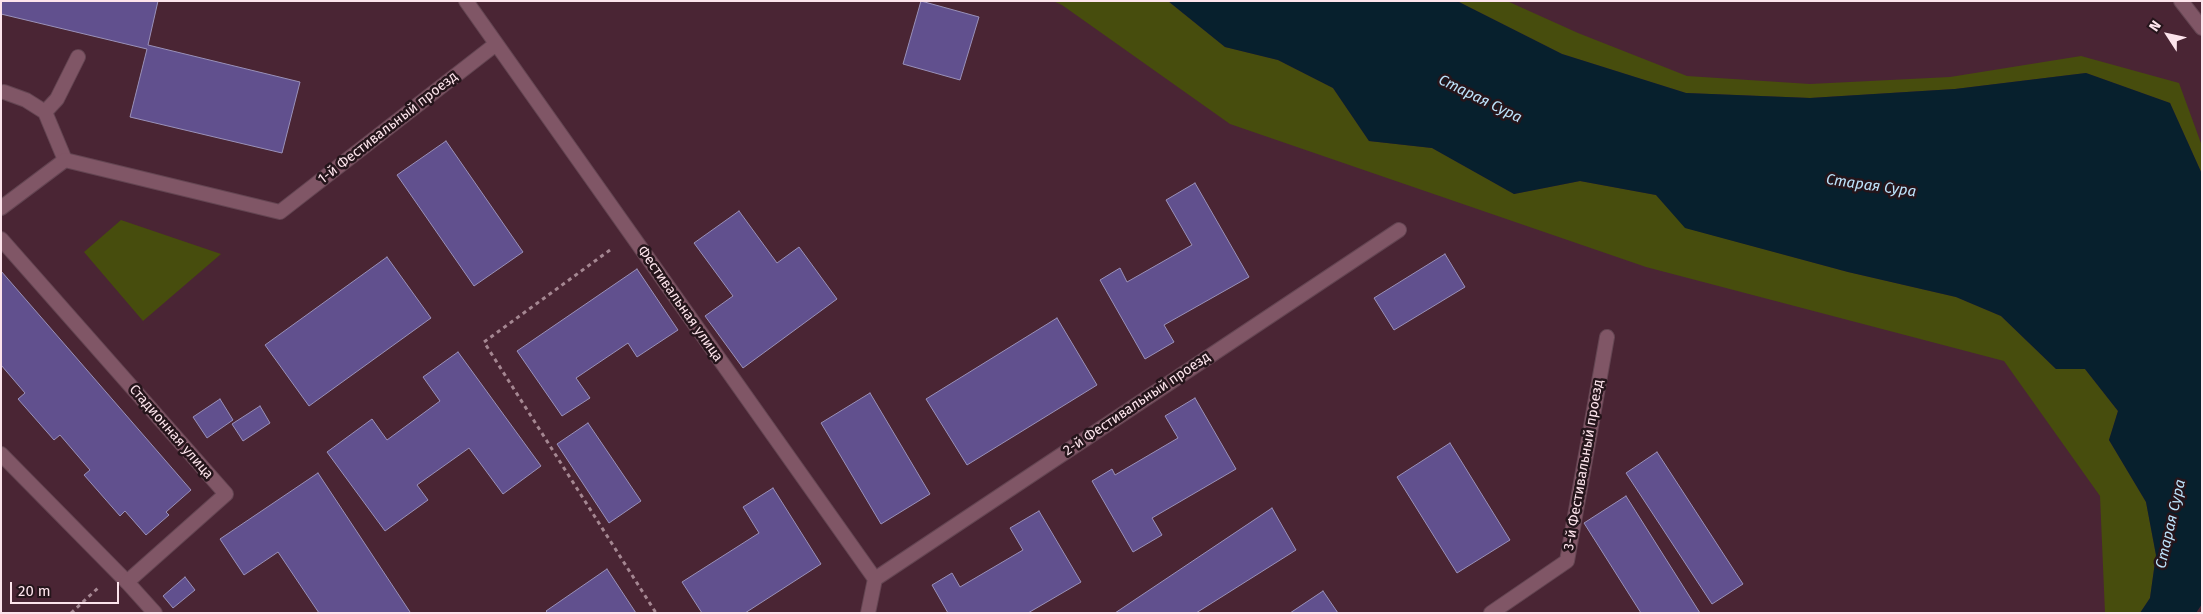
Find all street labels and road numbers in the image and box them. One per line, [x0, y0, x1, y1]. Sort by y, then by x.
street label: 1-й Фестивальный проезд [315, 68, 461, 188]
street label: Фестивальная улица [634, 243, 726, 365]
street label: 2-й Фестивальный проезд [1060, 349, 1214, 459]
street label: 3-й Фестивальный проезд [1561, 378, 1607, 552]
street label: Стадионная улица [125, 381, 217, 483]

